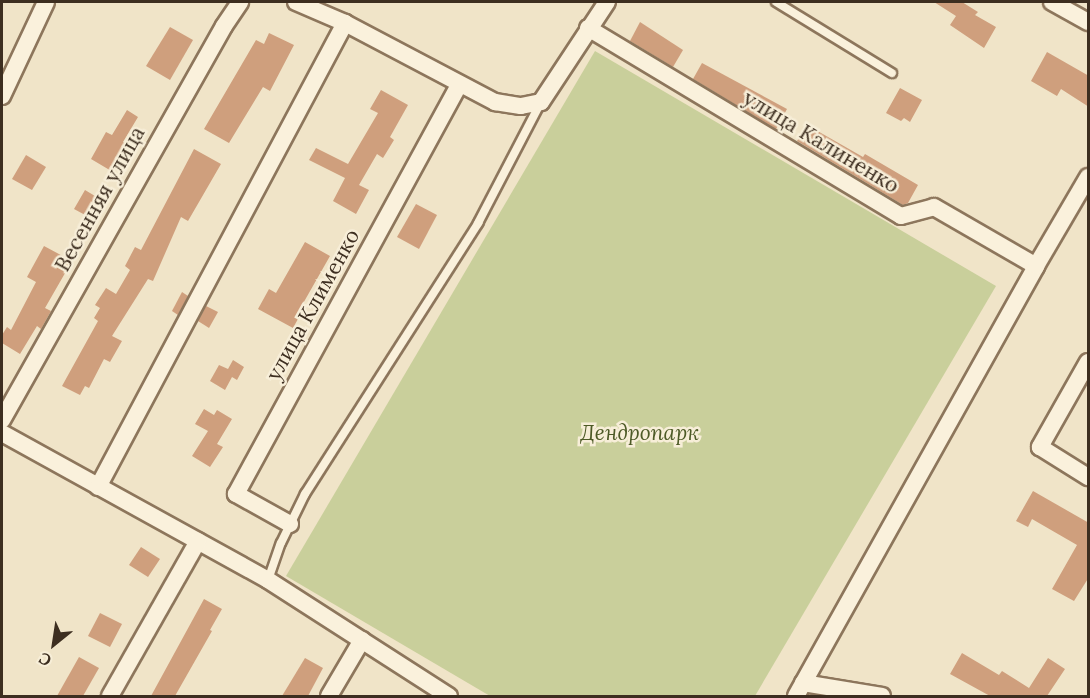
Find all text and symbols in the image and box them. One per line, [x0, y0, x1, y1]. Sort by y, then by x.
street label: улица Калиненко [738, 85, 904, 199]
street label: Весенняя улица [50, 122, 150, 276]
street label: улица Клименко [261, 225, 365, 385]
park label: Дендропарк [581, 420, 699, 446]
north arrow [24, 614, 84, 674]
text: С [35, 648, 55, 671]

